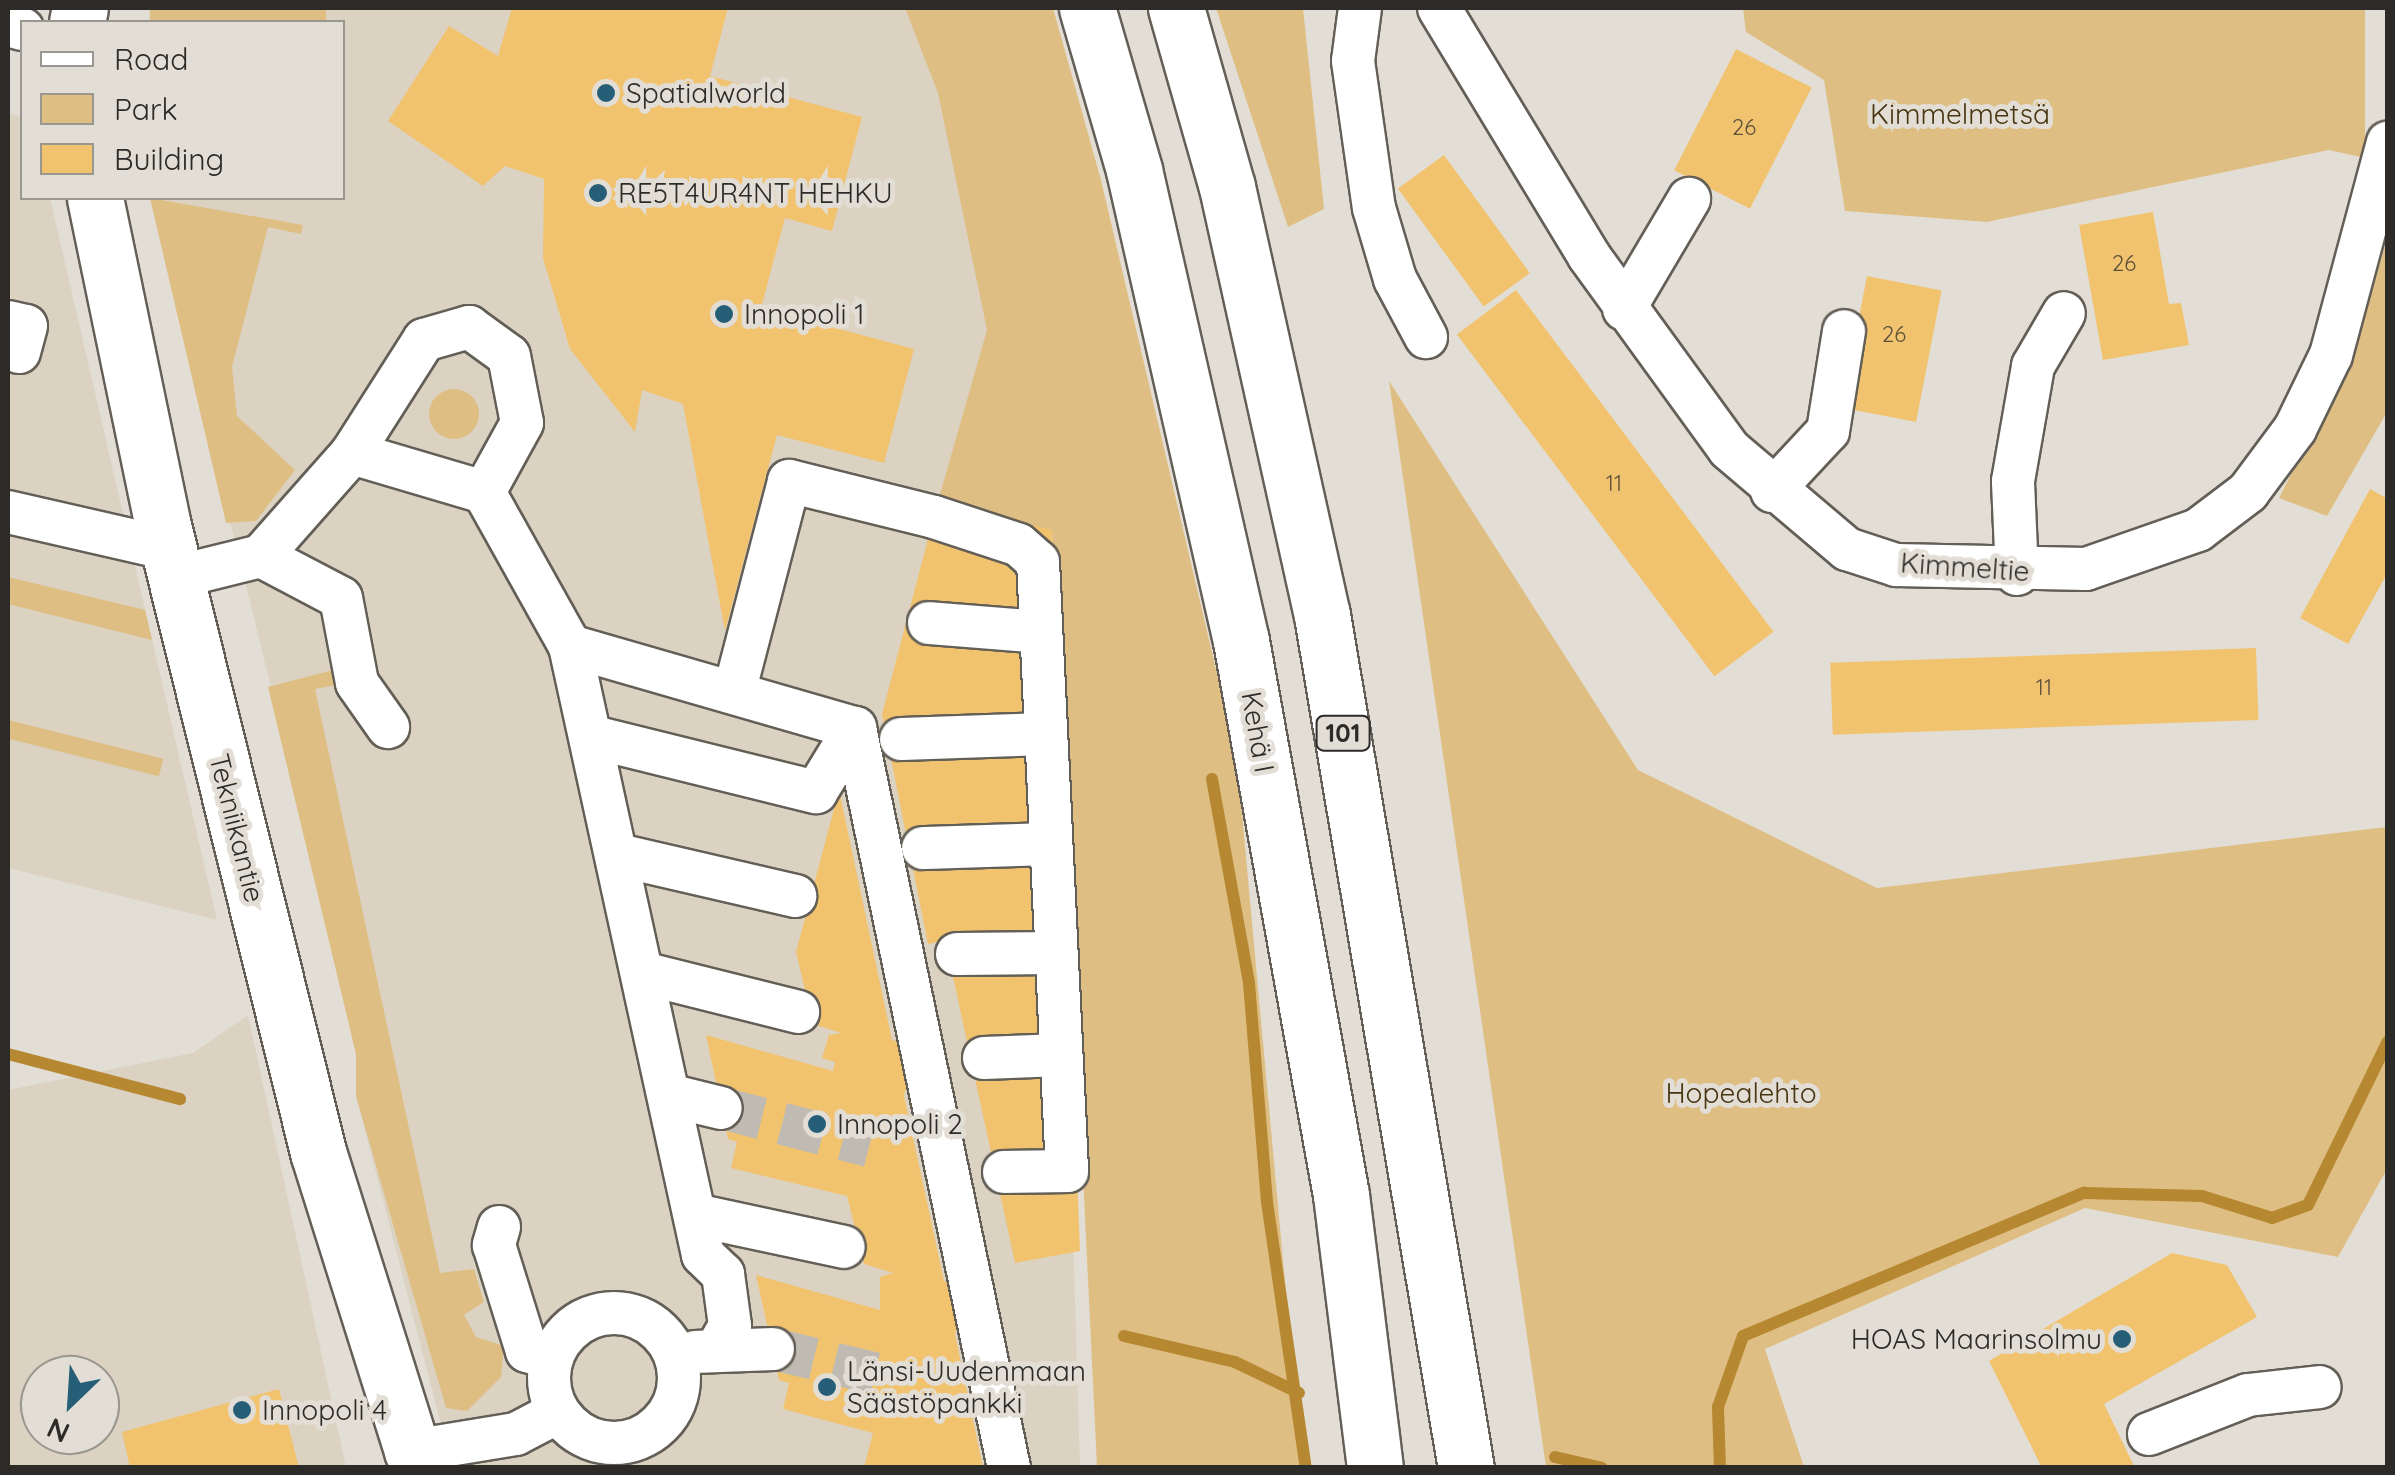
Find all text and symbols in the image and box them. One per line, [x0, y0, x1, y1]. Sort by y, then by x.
legend [20, 20, 345, 200]
text: Road [114, 40, 188, 78]
place label: Spatialworld [626, 76, 786, 110]
marker: Spatialworld [595, 82, 617, 104]
text: Park [114, 90, 178, 128]
park label: Kimmelmetsä [1870, 97, 2050, 131]
house number: 26 [1732, 115, 1756, 141]
text: Building [114, 140, 224, 178]
place label: RE5T4UR4NT HEHKU [618, 176, 893, 210]
marker: RE5T4UR4NT HEHKU [587, 182, 609, 204]
house number: 26 [2112, 251, 2136, 277]
place label: Innopoli 1 [744, 297, 865, 331]
marker: Innopoli 1 [713, 303, 735, 325]
house number: 26 [1882, 322, 1906, 348]
house number: 11 [1606, 471, 1622, 497]
street label: Kimmeltie [1899, 546, 2031, 588]
house number: 11 [2036, 675, 2052, 701]
street label: Kehä I [1234, 689, 1282, 775]
road number: 101 [1316, 713, 1370, 753]
street label: Tekniikantie [202, 750, 272, 906]
park label: Hopealehto [1665, 1076, 1817, 1110]
place label: Innopoli 2 [837, 1107, 963, 1141]
marker: Innopoli 2 [806, 1113, 828, 1135]
place label: HOAS Maarinsolmu [1851, 1322, 2102, 1356]
marker: HOAS Maarinsolmu [2111, 1328, 2133, 1350]
place label: Länsi-Uudenmaan Säästöpankki [847, 1354, 1086, 1420]
north arrow [20, 1355, 120, 1455]
marker: Länsi-Uudenmaan Säästöpankki [816, 1376, 838, 1398]
place label: Innopoli 4 [262, 1393, 387, 1427]
marker: Innopoli 4 [231, 1399, 253, 1421]
text: N [41, 1411, 75, 1451]

